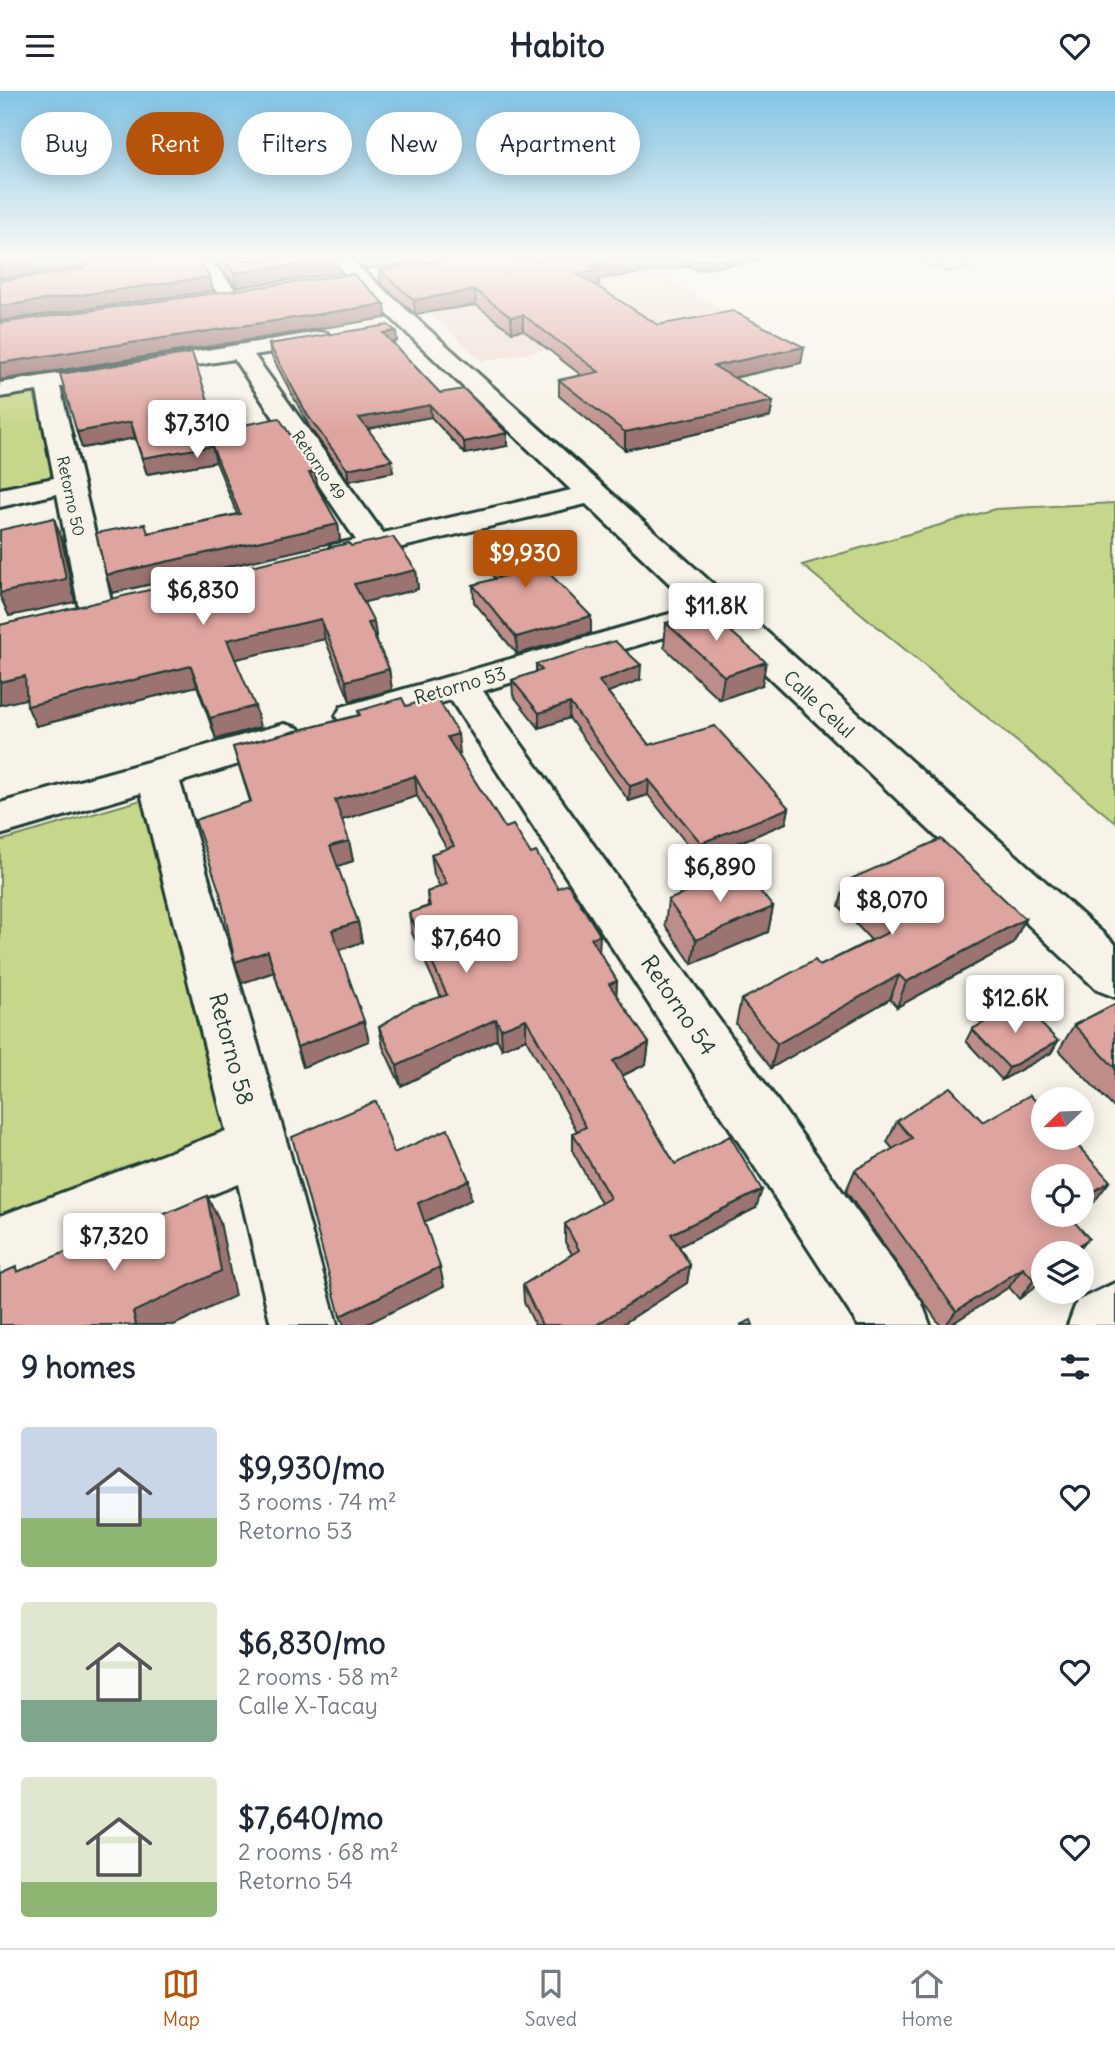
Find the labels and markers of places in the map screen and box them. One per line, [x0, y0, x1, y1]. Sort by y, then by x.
pin: $7,310 [140, 401, 254, 460]
pin: $9,930 [468, 531, 582, 590]
pin: $6,830 [146, 567, 260, 627]
pin: $11.8K [659, 583, 773, 643]
pin: $6,890 [663, 845, 777, 904]
pin: $8,070 [835, 877, 949, 937]
pin: $7,640 [409, 915, 523, 975]
pin: $12.6K [958, 975, 1072, 1035]
pin: $7,320 [57, 1213, 171, 1273]

